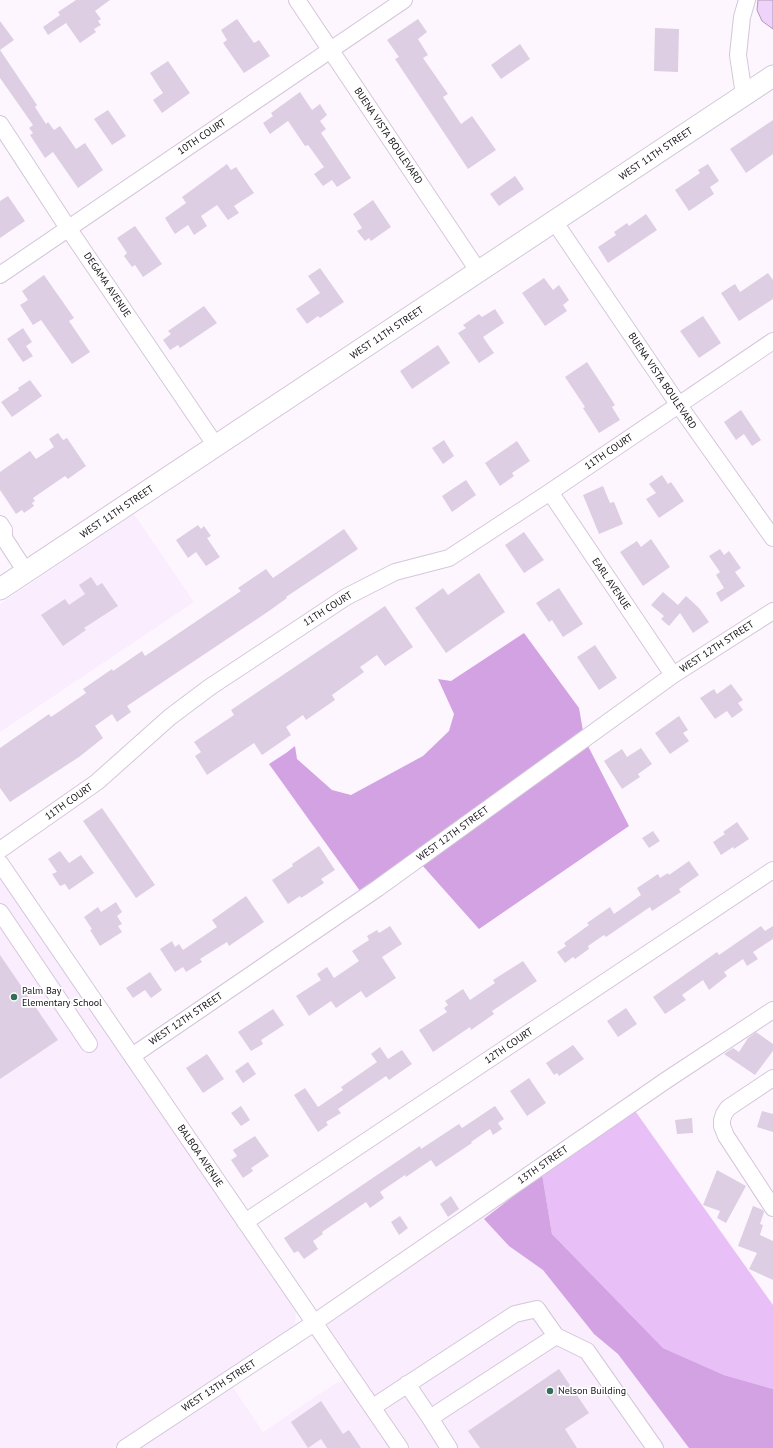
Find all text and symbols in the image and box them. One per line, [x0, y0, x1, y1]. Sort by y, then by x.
street label: BUENA VISTA BOULEVARD [351, 86, 425, 186]
street label: 10TH COURT [176, 116, 228, 158]
street label: WEST 11TH STREET [617, 125, 695, 183]
street label: DEGAMA AVENUE [81, 250, 133, 320]
street label: WEST 11TH STREET [348, 304, 426, 362]
street label: BUENA VISTA BOULEVARD [625, 331, 699, 431]
street label: 11TH COURT [583, 431, 635, 473]
street label: WEST 11TH STREET [78, 483, 156, 541]
street label: EARL AVENUE [589, 556, 633, 612]
street label: 11TH COURT [301, 589, 355, 629]
street label: WEST 12TH STREET [678, 619, 756, 675]
street label: 11TH COURT [43, 781, 95, 823]
street label: WEST 12TH STREET [415, 804, 491, 864]
place label: Palm Bay Elementary School [22, 985, 102, 1008]
street label: WEST 12TH STREET [147, 990, 225, 1048]
marker: Palm Bay Elementary School [9, 992, 19, 1002]
street label: 12TH COURT [483, 1025, 535, 1067]
street label: BALBOA AVENUE [175, 1122, 225, 1190]
street label: 13TH STREET [515, 1143, 571, 1187]
street label: WEST 13TH STREET [180, 1358, 258, 1414]
place label: Nelson Building [558, 1385, 626, 1397]
marker: Nelson Building [545, 1386, 555, 1396]

